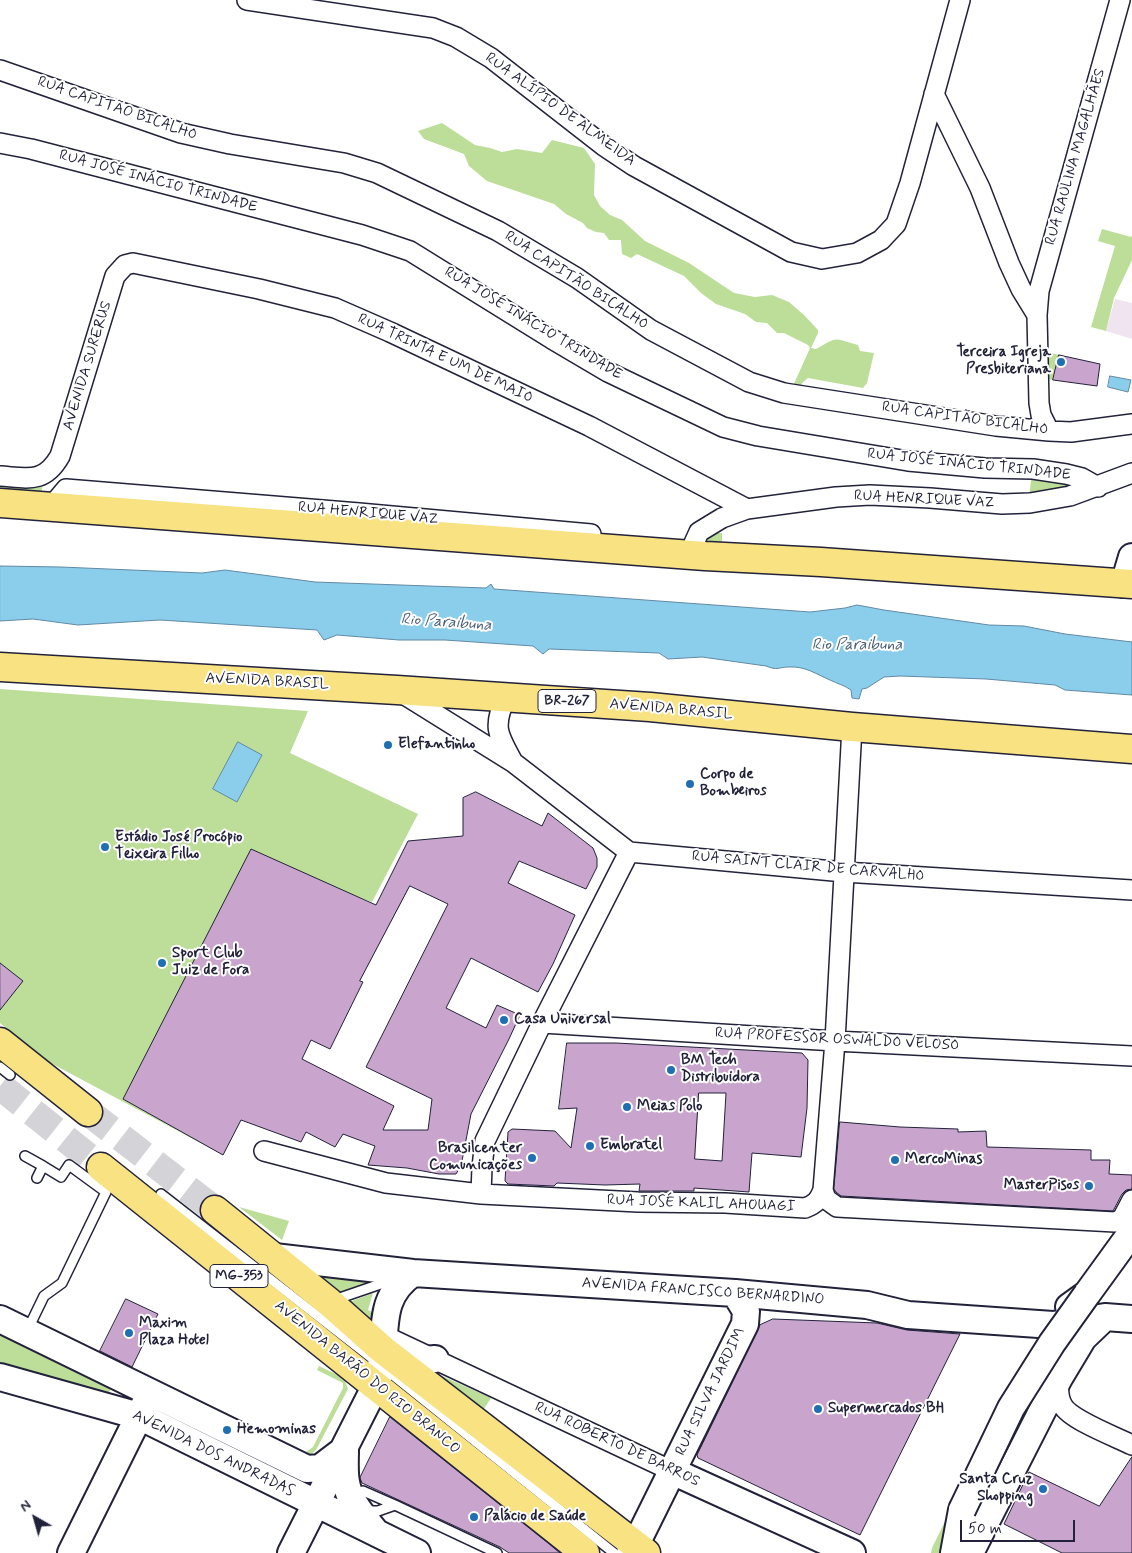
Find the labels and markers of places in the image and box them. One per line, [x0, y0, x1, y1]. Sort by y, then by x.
place label: Terceira Igreja Presbiteriana [956, 344, 1051, 379]
marker: Terceira Igreja Presbiteriana [1055, 356, 1067, 368]
place label: Elefantinho [398, 736, 475, 754]
marker: Elefantinho [382, 739, 394, 751]
place label: Corpo de Bombeiros [700, 766, 767, 801]
marker: Corpo de Bombeiros [684, 778, 696, 790]
place label: Estádio José Procópio Teixeira Filho [115, 829, 242, 864]
marker: Estádio José Procópio Teixeira Filho [99, 841, 111, 853]
place label: Sport Club Juiz de Fora [172, 945, 249, 980]
marker: Sport Club Juiz de Fora [156, 957, 168, 969]
place label: Casa Universal [514, 1011, 611, 1029]
marker: Casa Universal [498, 1014, 510, 1026]
place label: BM Tech Distribuidora [681, 1052, 760, 1087]
marker: BM Tech Distribuidora [665, 1064, 677, 1076]
place label: Meias Polo [637, 1098, 702, 1116]
marker: Meias Polo [621, 1101, 633, 1113]
place label: Embratel [600, 1137, 662, 1155]
place label: Brasilcenter Comunicações [429, 1140, 522, 1175]
marker: Embratel [584, 1140, 596, 1152]
place label: MercoMinas [905, 1151, 982, 1169]
marker: Brasilcenter Comunicações [526, 1152, 538, 1164]
marker: MercoMinas [889, 1154, 901, 1166]
place label: MasterPisos [1004, 1177, 1079, 1195]
marker: MasterPisos [1083, 1180, 1095, 1192]
place label: Maxim Plaza Hotel [139, 1315, 209, 1350]
marker: Maxim Plaza Hotel [123, 1327, 135, 1339]
place label: Supermercados BH [828, 1400, 944, 1418]
marker: Supermercados BH [812, 1403, 824, 1415]
place label: Hemominas [237, 1421, 316, 1439]
marker: Hemominas [221, 1424, 233, 1436]
place label: Santa Cruz Shopping [959, 1471, 1033, 1506]
marker: Santa Cruz Shopping [1037, 1483, 1049, 1495]
place label: Palácio de Saúde [484, 1508, 586, 1526]
marker: Palácio de Saúde [468, 1511, 480, 1523]

